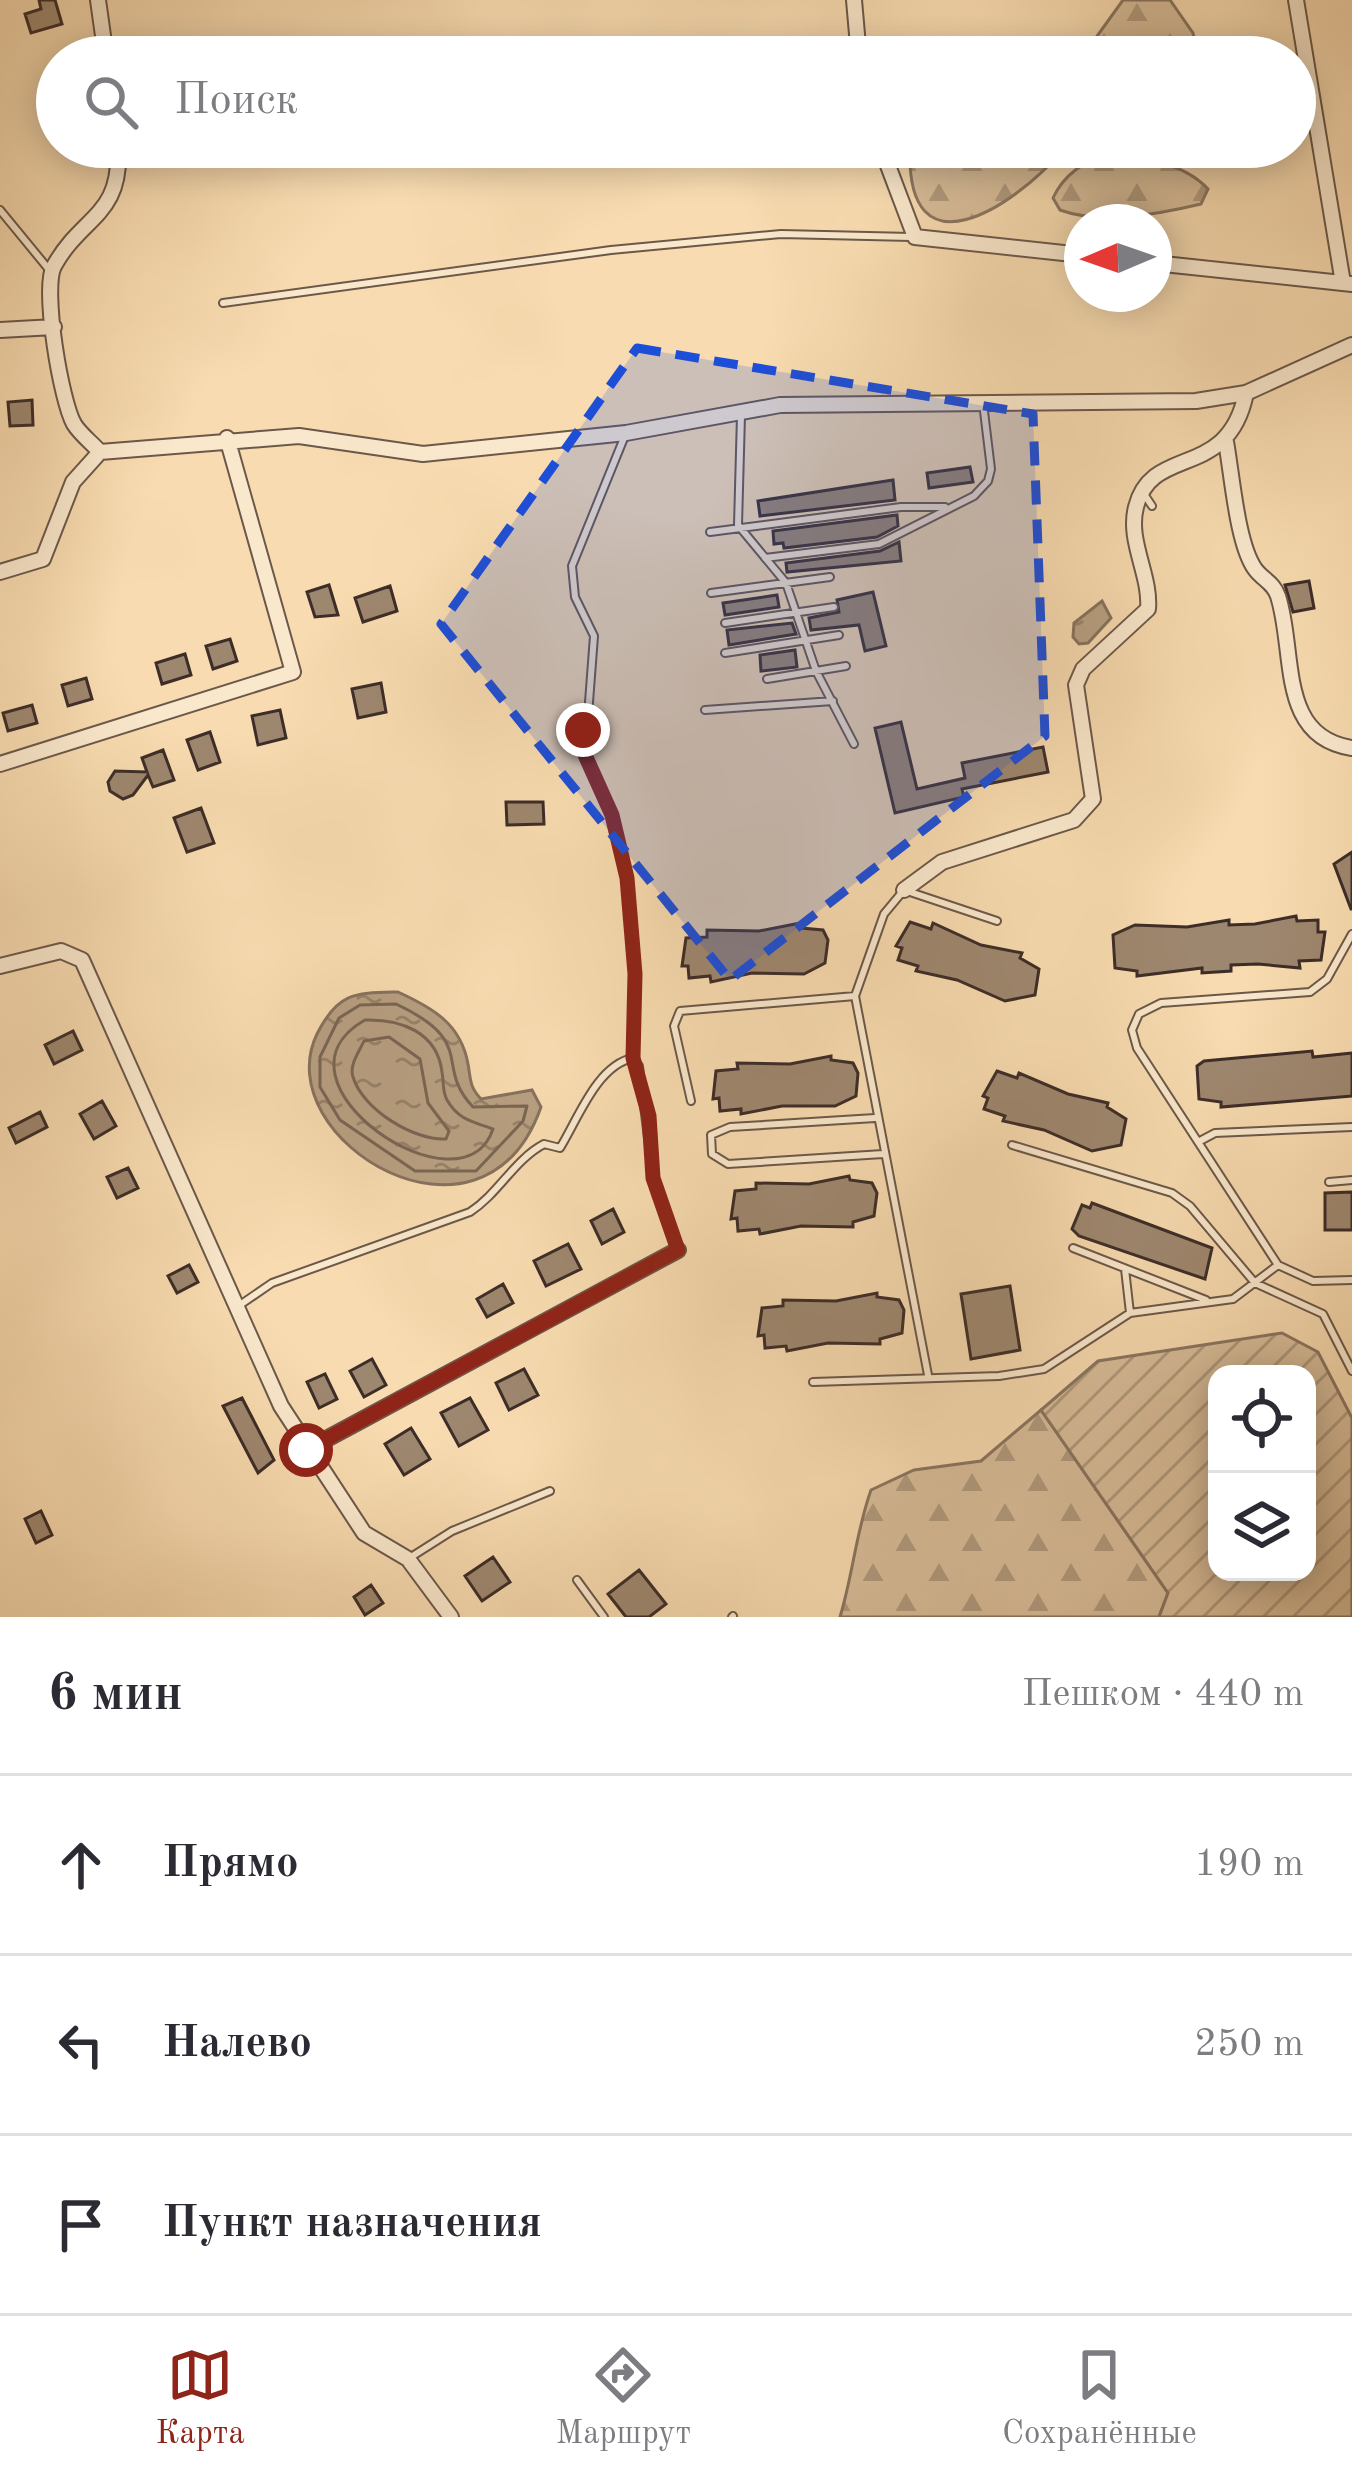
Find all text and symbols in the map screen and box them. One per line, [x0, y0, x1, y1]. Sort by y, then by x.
search box [36, 36, 1316, 168]
icon: search [78, 69, 144, 135]
text: Поиск [174, 79, 298, 124]
north arrow [1064, 204, 1172, 312]
route end [556, 703, 610, 757]
map controls [1208, 1365, 1316, 1581]
button: locate [1208, 1365, 1316, 1473]
route start [279, 1423, 333, 1477]
button: layers [1208, 1473, 1316, 1581]
text: 6 мин [48, 1670, 183, 1721]
text: Пешком · 440 m [1022, 1675, 1304, 1714]
icon: ahead [48, 1832, 114, 1898]
text: Прямо [162, 1842, 299, 1887]
text: 190 m [1194, 1845, 1304, 1884]
icon: left [48, 2012, 114, 2078]
text: Налево [162, 2022, 312, 2067]
text: 250 m [1194, 2025, 1304, 2064]
icon: arrive [48, 2192, 114, 2258]
text: Пункт назначения [162, 2202, 542, 2247]
tab: Карта [155, 2342, 245, 2455]
tab: Маршрут [556, 2342, 691, 2455]
tab: Сохранённые [1002, 2342, 1197, 2455]

